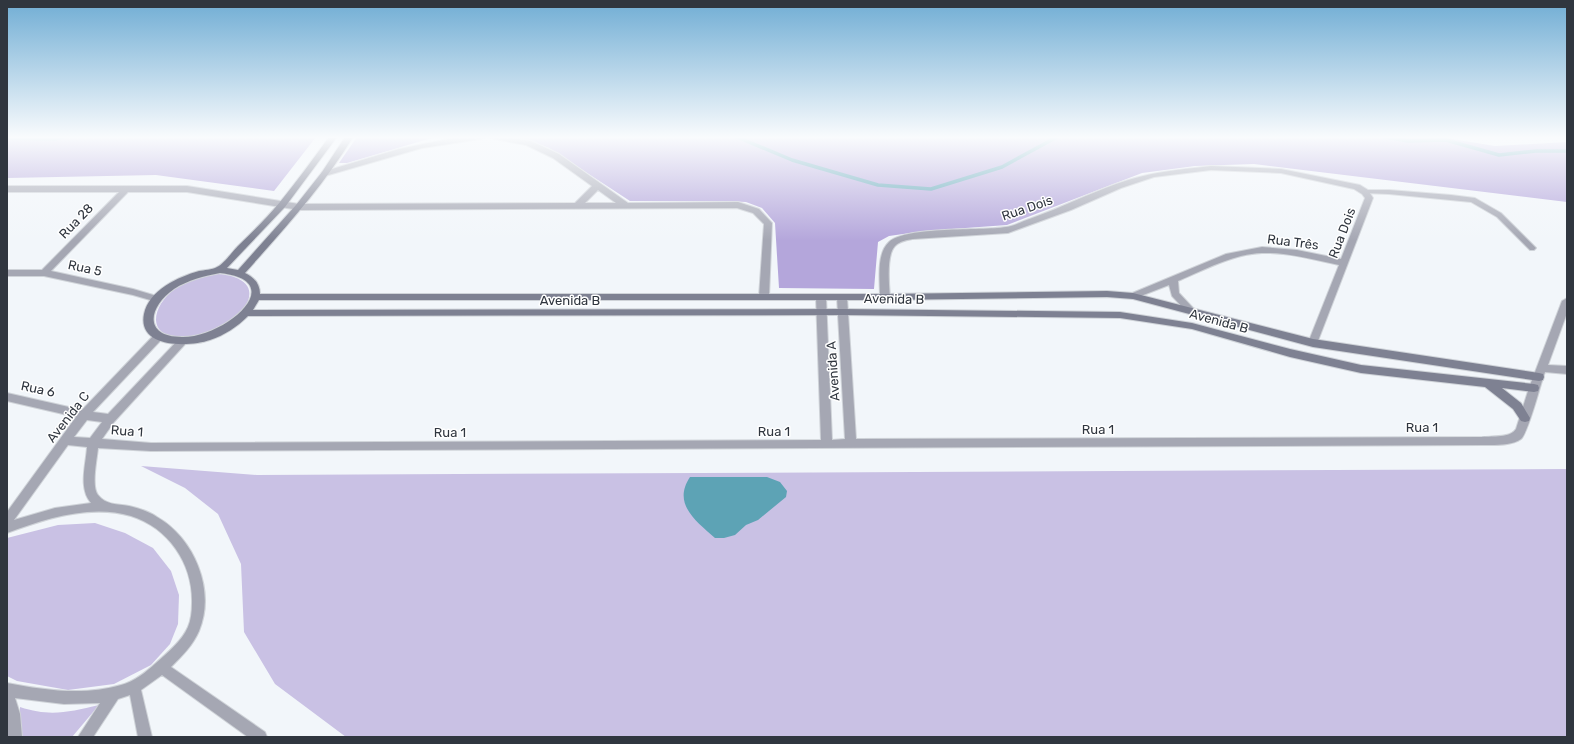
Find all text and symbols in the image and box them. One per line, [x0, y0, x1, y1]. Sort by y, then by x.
street label: Rua Dois [1000, 192, 1055, 224]
street label: Rua 28 [56, 200, 96, 242]
street label: Rua Dois [1326, 205, 1359, 260]
street label: Rua Três [1266, 231, 1320, 253]
street label: Rua 5 [67, 257, 104, 279]
street label: Avenida B [864, 291, 924, 307]
street label: Avenida B [540, 293, 600, 308]
street label: Avenida B [1188, 306, 1250, 336]
street label: Avenida A [823, 340, 843, 401]
street label: Rua 6 [20, 378, 57, 400]
street label: Avenida C [44, 388, 93, 445]
street label: Rua 1 [1406, 420, 1438, 435]
street label: Rua 1 [110, 422, 144, 440]
street label: Rua 1 [1082, 422, 1114, 437]
street label: Rua 1 [758, 424, 790, 439]
street label: Rua 1 [434, 425, 466, 440]

